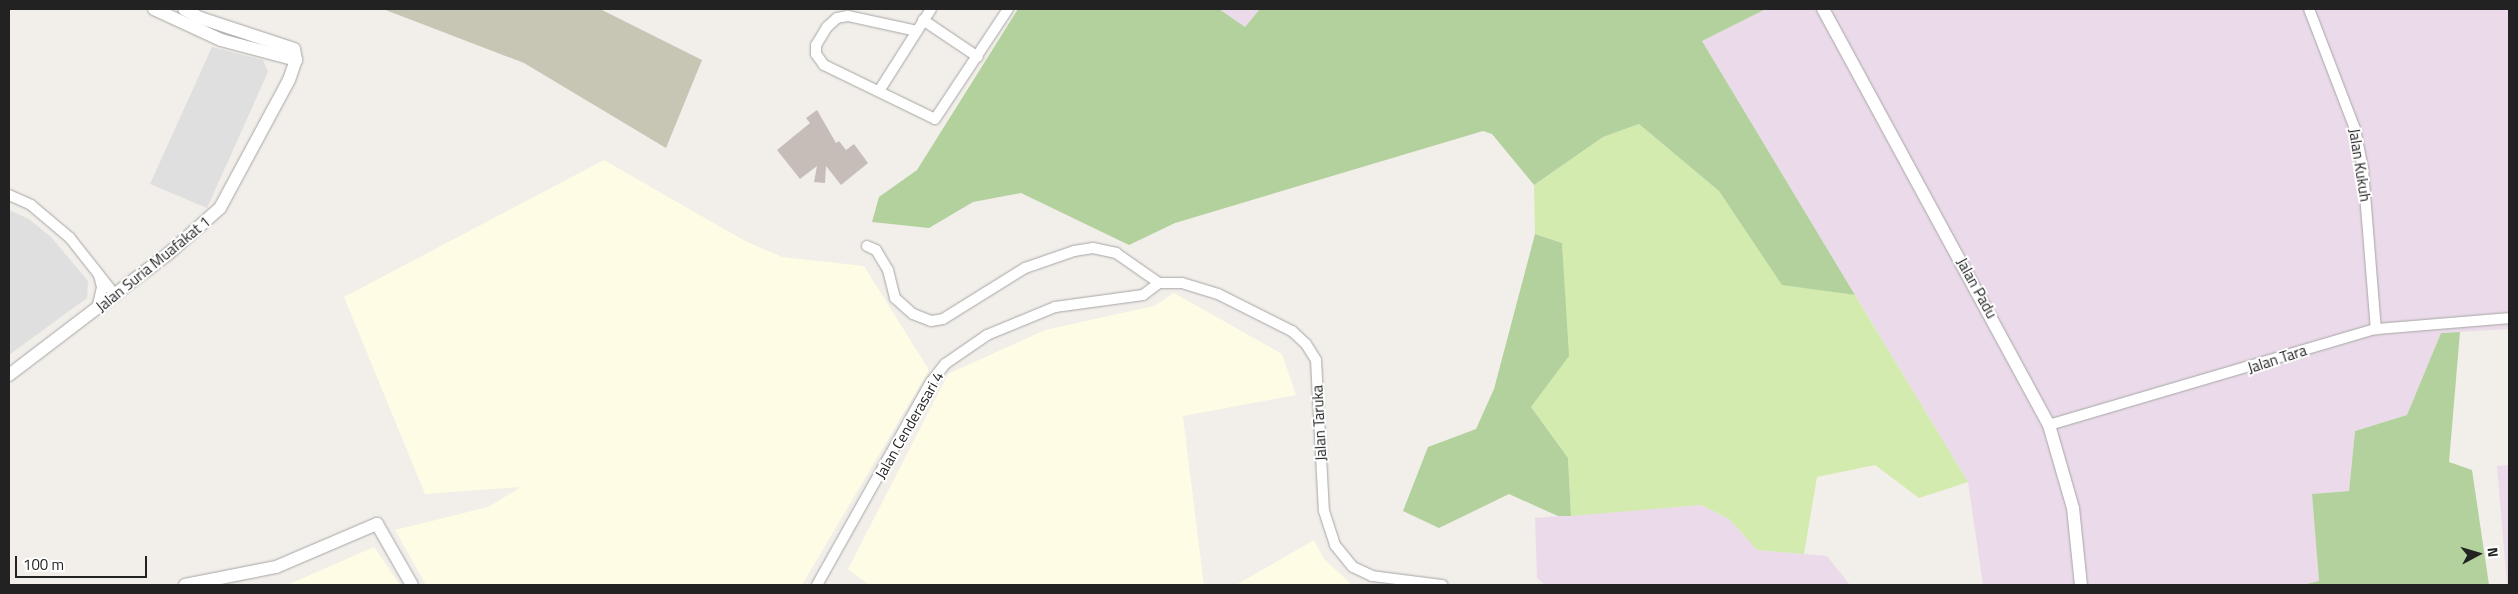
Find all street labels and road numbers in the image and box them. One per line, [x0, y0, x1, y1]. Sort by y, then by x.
street label: Jalan Kukuh [2345, 127, 2375, 203]
street label: Jalan Suria Muafakat 1 [92, 212, 214, 316]
street label: Jalan Padu [1953, 255, 2001, 321]
street label: Jalan Tara [2245, 341, 2309, 377]
street label: Jalan Cenderasari 4 [871, 368, 947, 482]
street label: Jalan Taruka [1308, 385, 1330, 461]

